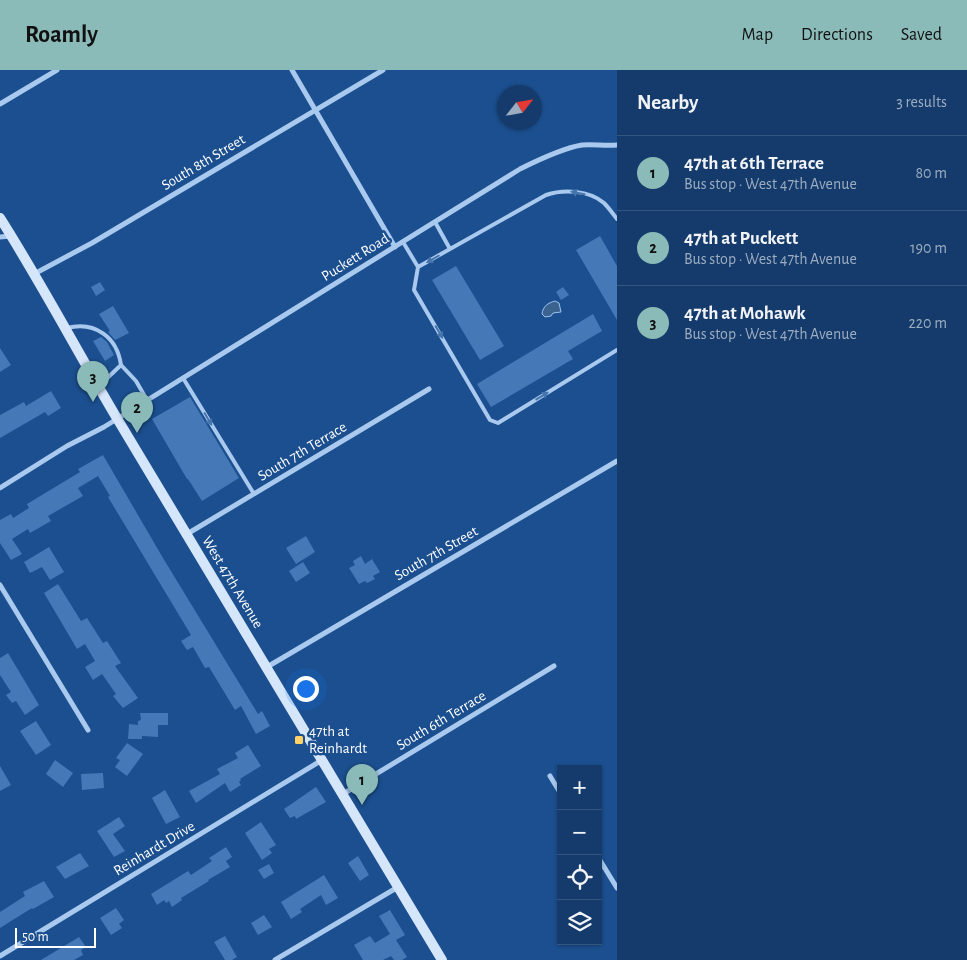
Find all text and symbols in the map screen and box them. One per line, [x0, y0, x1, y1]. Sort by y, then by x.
text: Roamly [25, 23, 98, 47]
text: Map [742, 26, 773, 44]
text: Directions [801, 26, 873, 44]
text: Saved [901, 26, 942, 44]
north arrow [497, 85, 542, 130]
text: Nearby [637, 92, 698, 113]
text: 3 results [896, 94, 947, 110]
street label: South 8th Street [159, 132, 248, 193]
text: 47th at 6th Terrace [684, 154, 824, 173]
text: 1 [650, 165, 656, 181]
text: 80 m [916, 165, 947, 181]
text: Bus stop · West 47th Avenue [684, 176, 857, 192]
one-way arrow [570, 189, 585, 197]
text: 47th at Puckett [684, 229, 798, 248]
street label: Puckett Road [319, 231, 392, 284]
text: 2 [649, 240, 657, 256]
text: 190 m [910, 240, 947, 256]
text: Bus stop · West 47th Avenue [684, 251, 857, 267]
one-way arrow [426, 254, 440, 263]
text: 47th at Mohawk [684, 304, 806, 323]
text: 3 [650, 315, 656, 331]
text: 220 m [909, 315, 947, 331]
one-way arrow [434, 326, 443, 339]
text: Bus stop · West 47th Avenue [684, 326, 857, 342]
pin: 3 [77, 361, 109, 402]
one-way arrow [536, 391, 549, 400]
pin: 2 [121, 392, 153, 433]
one-way arrow [204, 413, 213, 426]
street label: South 7th Terrace [255, 419, 349, 484]
street label: South 7th Street [392, 523, 481, 583]
street label: West 47th Avenue [199, 534, 266, 631]
your location [293, 676, 319, 702]
street label: South 6th Terrace [394, 688, 489, 753]
place label: 47th at Reinhardt [309, 724, 367, 756]
marker: 47th at Reinhardt [293, 734, 305, 746]
pin: 1 [346, 764, 378, 805]
map controls [557, 765, 602, 945]
button: + [557, 765, 602, 810]
button: − [557, 810, 602, 855]
street label: Reinhardt Drive [111, 818, 197, 878]
button: locate [557, 855, 602, 900]
button: layers [557, 900, 602, 945]
scale bar [15, 925, 96, 948]
text: 50 m [22, 930, 49, 944]

